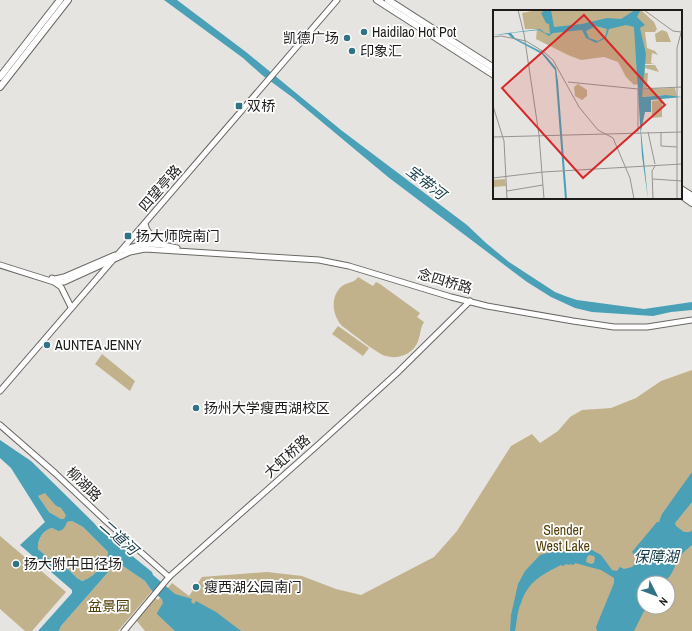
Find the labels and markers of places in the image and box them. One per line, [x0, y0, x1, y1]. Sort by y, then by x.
place label: Haidilao Hot Pot [372, 23, 456, 41]
marker: Haidilao Hot Pot [359, 27, 369, 37]
place label: 凯德广场 [283, 29, 339, 47]
marker: 凯德广场 [342, 33, 352, 43]
place label: 印象汇 [360, 42, 402, 60]
marker: 印象汇 [347, 46, 357, 56]
place label: 双桥 [247, 97, 275, 115]
marker: 双桥 [234, 101, 244, 111]
place label: 扬大师院南门 [136, 227, 220, 245]
marker: 扬大师院南门 [123, 231, 133, 241]
place label: AUNTEA JENNY [54, 336, 142, 354]
marker: AUNTEA JENNY [42, 340, 52, 350]
place label: 扬州大学瘦西湖校区 [204, 399, 330, 417]
marker: 扬州大学瘦西湖校区 [191, 403, 201, 413]
place label: 扬大附中田径场 [24, 555, 122, 573]
marker: 扬大附中田径场 [11, 559, 21, 569]
place label: 瘦西湖公园南门 [204, 578, 302, 596]
marker: 瘦西湖公园南门 [191, 582, 201, 592]

